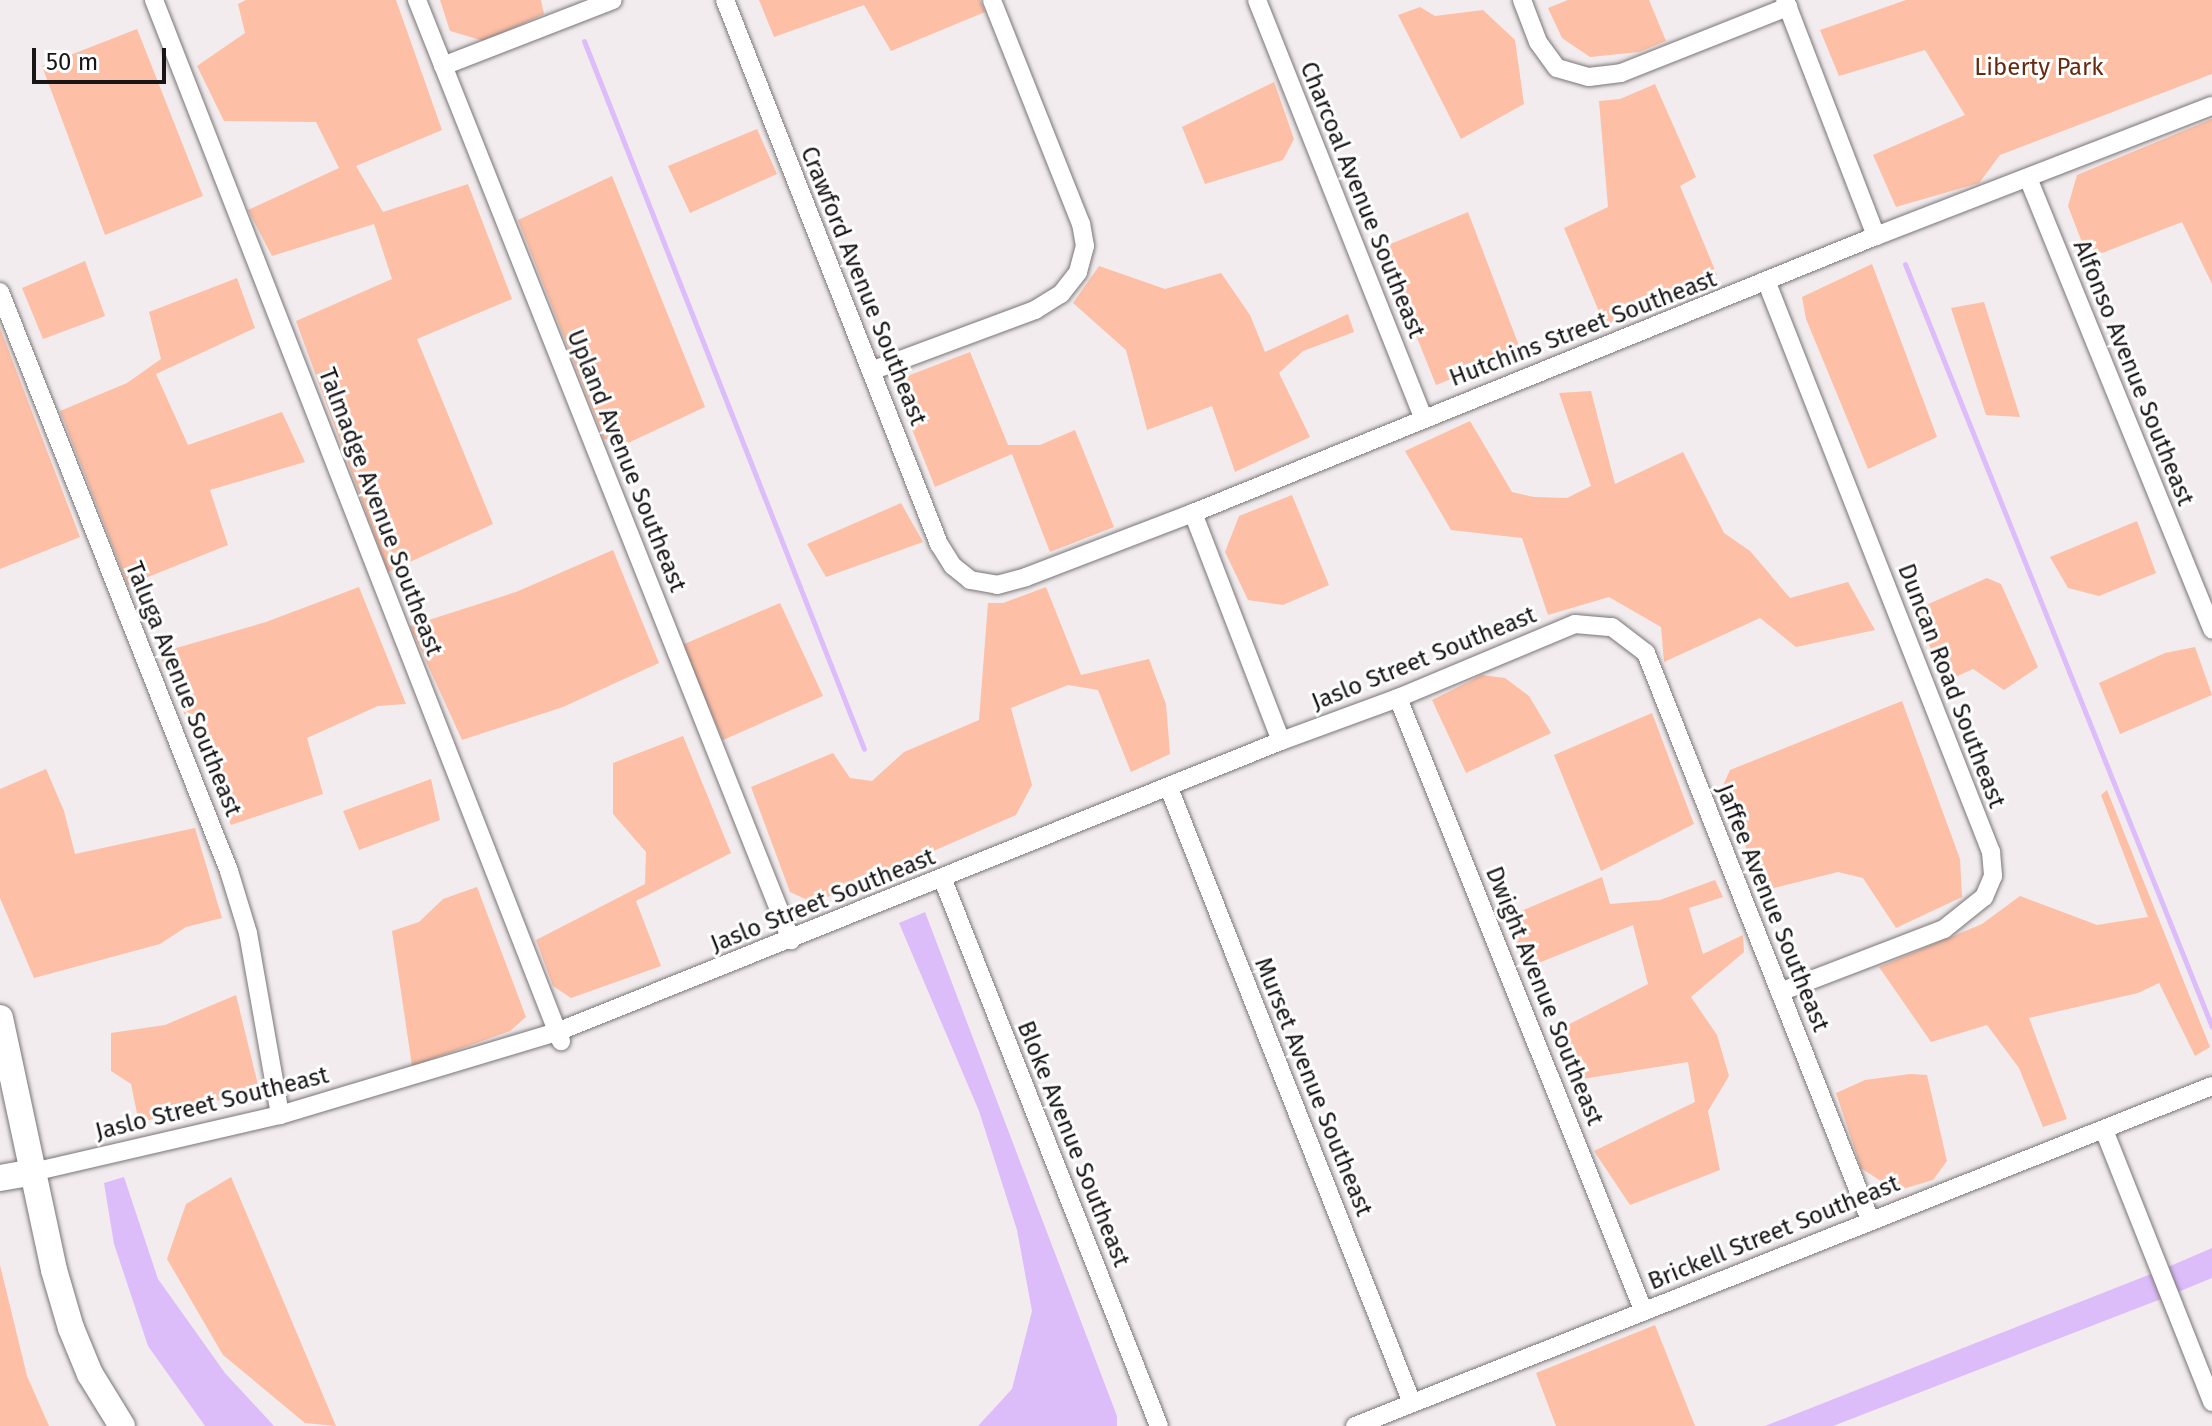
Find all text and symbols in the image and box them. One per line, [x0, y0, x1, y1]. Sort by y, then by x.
scale bar [36, 32, 170, 82]
text: 50 m [46, 48, 98, 76]
park label: Liberty Park [1974, 54, 2104, 82]
street label: Charcoal Avenue Southeast [1293, 58, 1431, 342]
street label: Crawford Avenue Southeast [794, 142, 932, 430]
street label: Alfonso Avenue Southeast [2067, 236, 2199, 510]
street label: Hutchins Street Southeast [1446, 265, 1720, 393]
street label: Upland Avenue Southeast [560, 326, 692, 596]
street label: Talmadge Avenue Southeast [312, 364, 448, 660]
street label: Taluga Avenue Southeast [119, 558, 247, 820]
street label: Duncan Road Southeast [1891, 560, 2011, 812]
street label: Jaslo Street Southeast [1308, 601, 1540, 717]
street label: Jaffee Avenue Southeast [1709, 780, 1835, 1036]
street label: Jaslo Street Southeast [707, 843, 939, 959]
street label: Dwight Avenue Southeast [1479, 862, 1609, 1130]
street label: Murset Avenue Southeast [1248, 954, 1378, 1220]
street label: Bloke Avenue Southeast [1011, 1017, 1135, 1271]
street label: Jaslo Street Southeast [92, 1061, 332, 1147]
street label: Brickell Street Southeast [1644, 1169, 1904, 1297]

